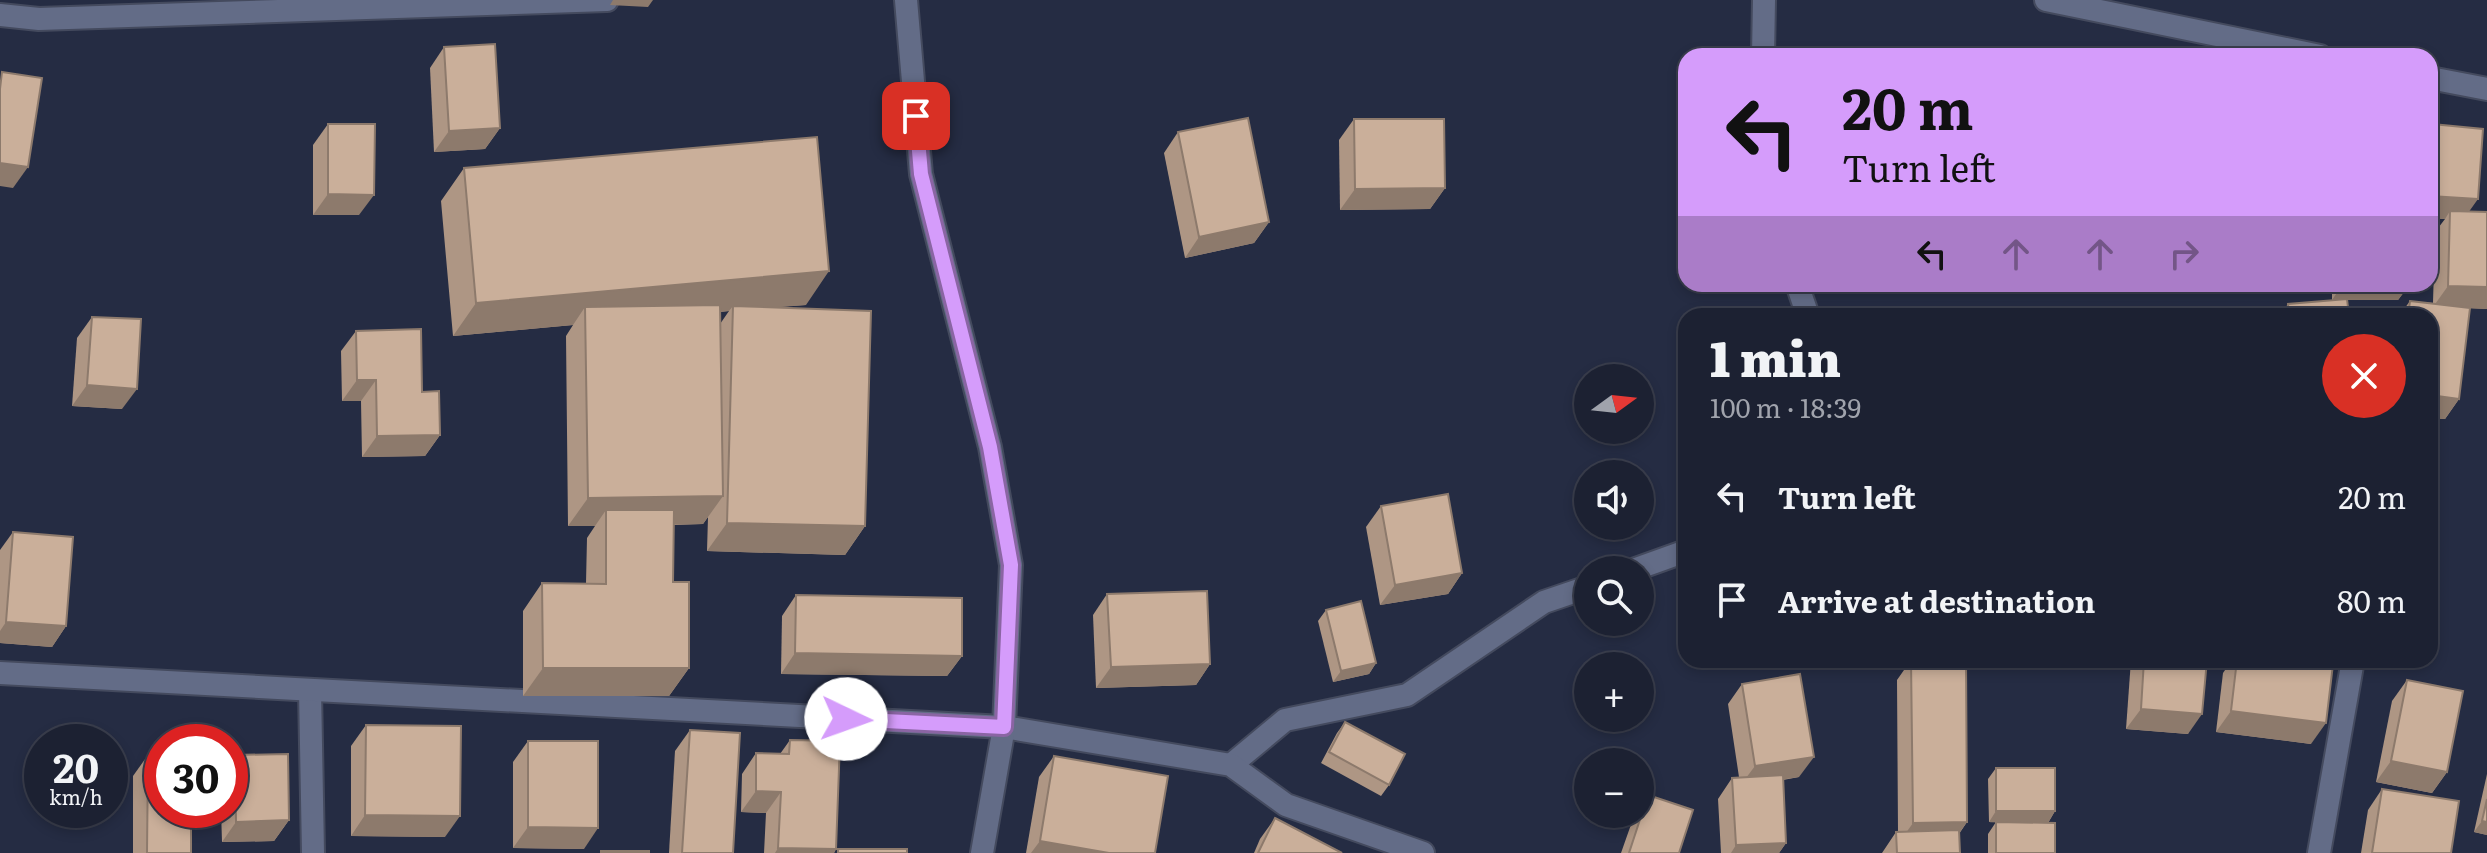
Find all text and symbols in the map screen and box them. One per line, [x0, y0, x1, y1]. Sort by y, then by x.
text: 20 m [1842, 64, 1974, 147]
icon: left [1710, 80, 1814, 184]
pin [882, 82, 950, 150]
icon: arrive [894, 94, 938, 138]
text: Turn left [1842, 140, 1996, 193]
icon: left [1910, 232, 1954, 276]
icon: ahead [1994, 232, 2038, 276]
icon: ahead [2078, 232, 2122, 276]
icon: right [2162, 232, 2206, 276]
text: 1 min [1710, 321, 1841, 392]
button: close [2322, 334, 2406, 418]
north arrow [1574, 364, 1654, 444]
map controls [1574, 364, 1654, 828]
text: 100 m · 18:39 [1710, 387, 1861, 426]
button: sound [1574, 460, 1654, 540]
icon: left [1710, 474, 1754, 518]
text: Turn left [1778, 474, 1916, 518]
text: 20 m [2338, 474, 2406, 518]
button: search [1574, 556, 1654, 636]
icon: arrive [1710, 578, 1754, 622]
text: Arrive at destination [1778, 578, 2095, 622]
text: 80 m [2337, 578, 2406, 622]
button: + [1574, 652, 1654, 732]
position arrow [804, 677, 888, 761]
speed limit sign: 30 [144, 724, 248, 828]
text: 20 [53, 736, 99, 795]
button: − [1574, 748, 1654, 828]
text: km/h [49, 781, 103, 811]

